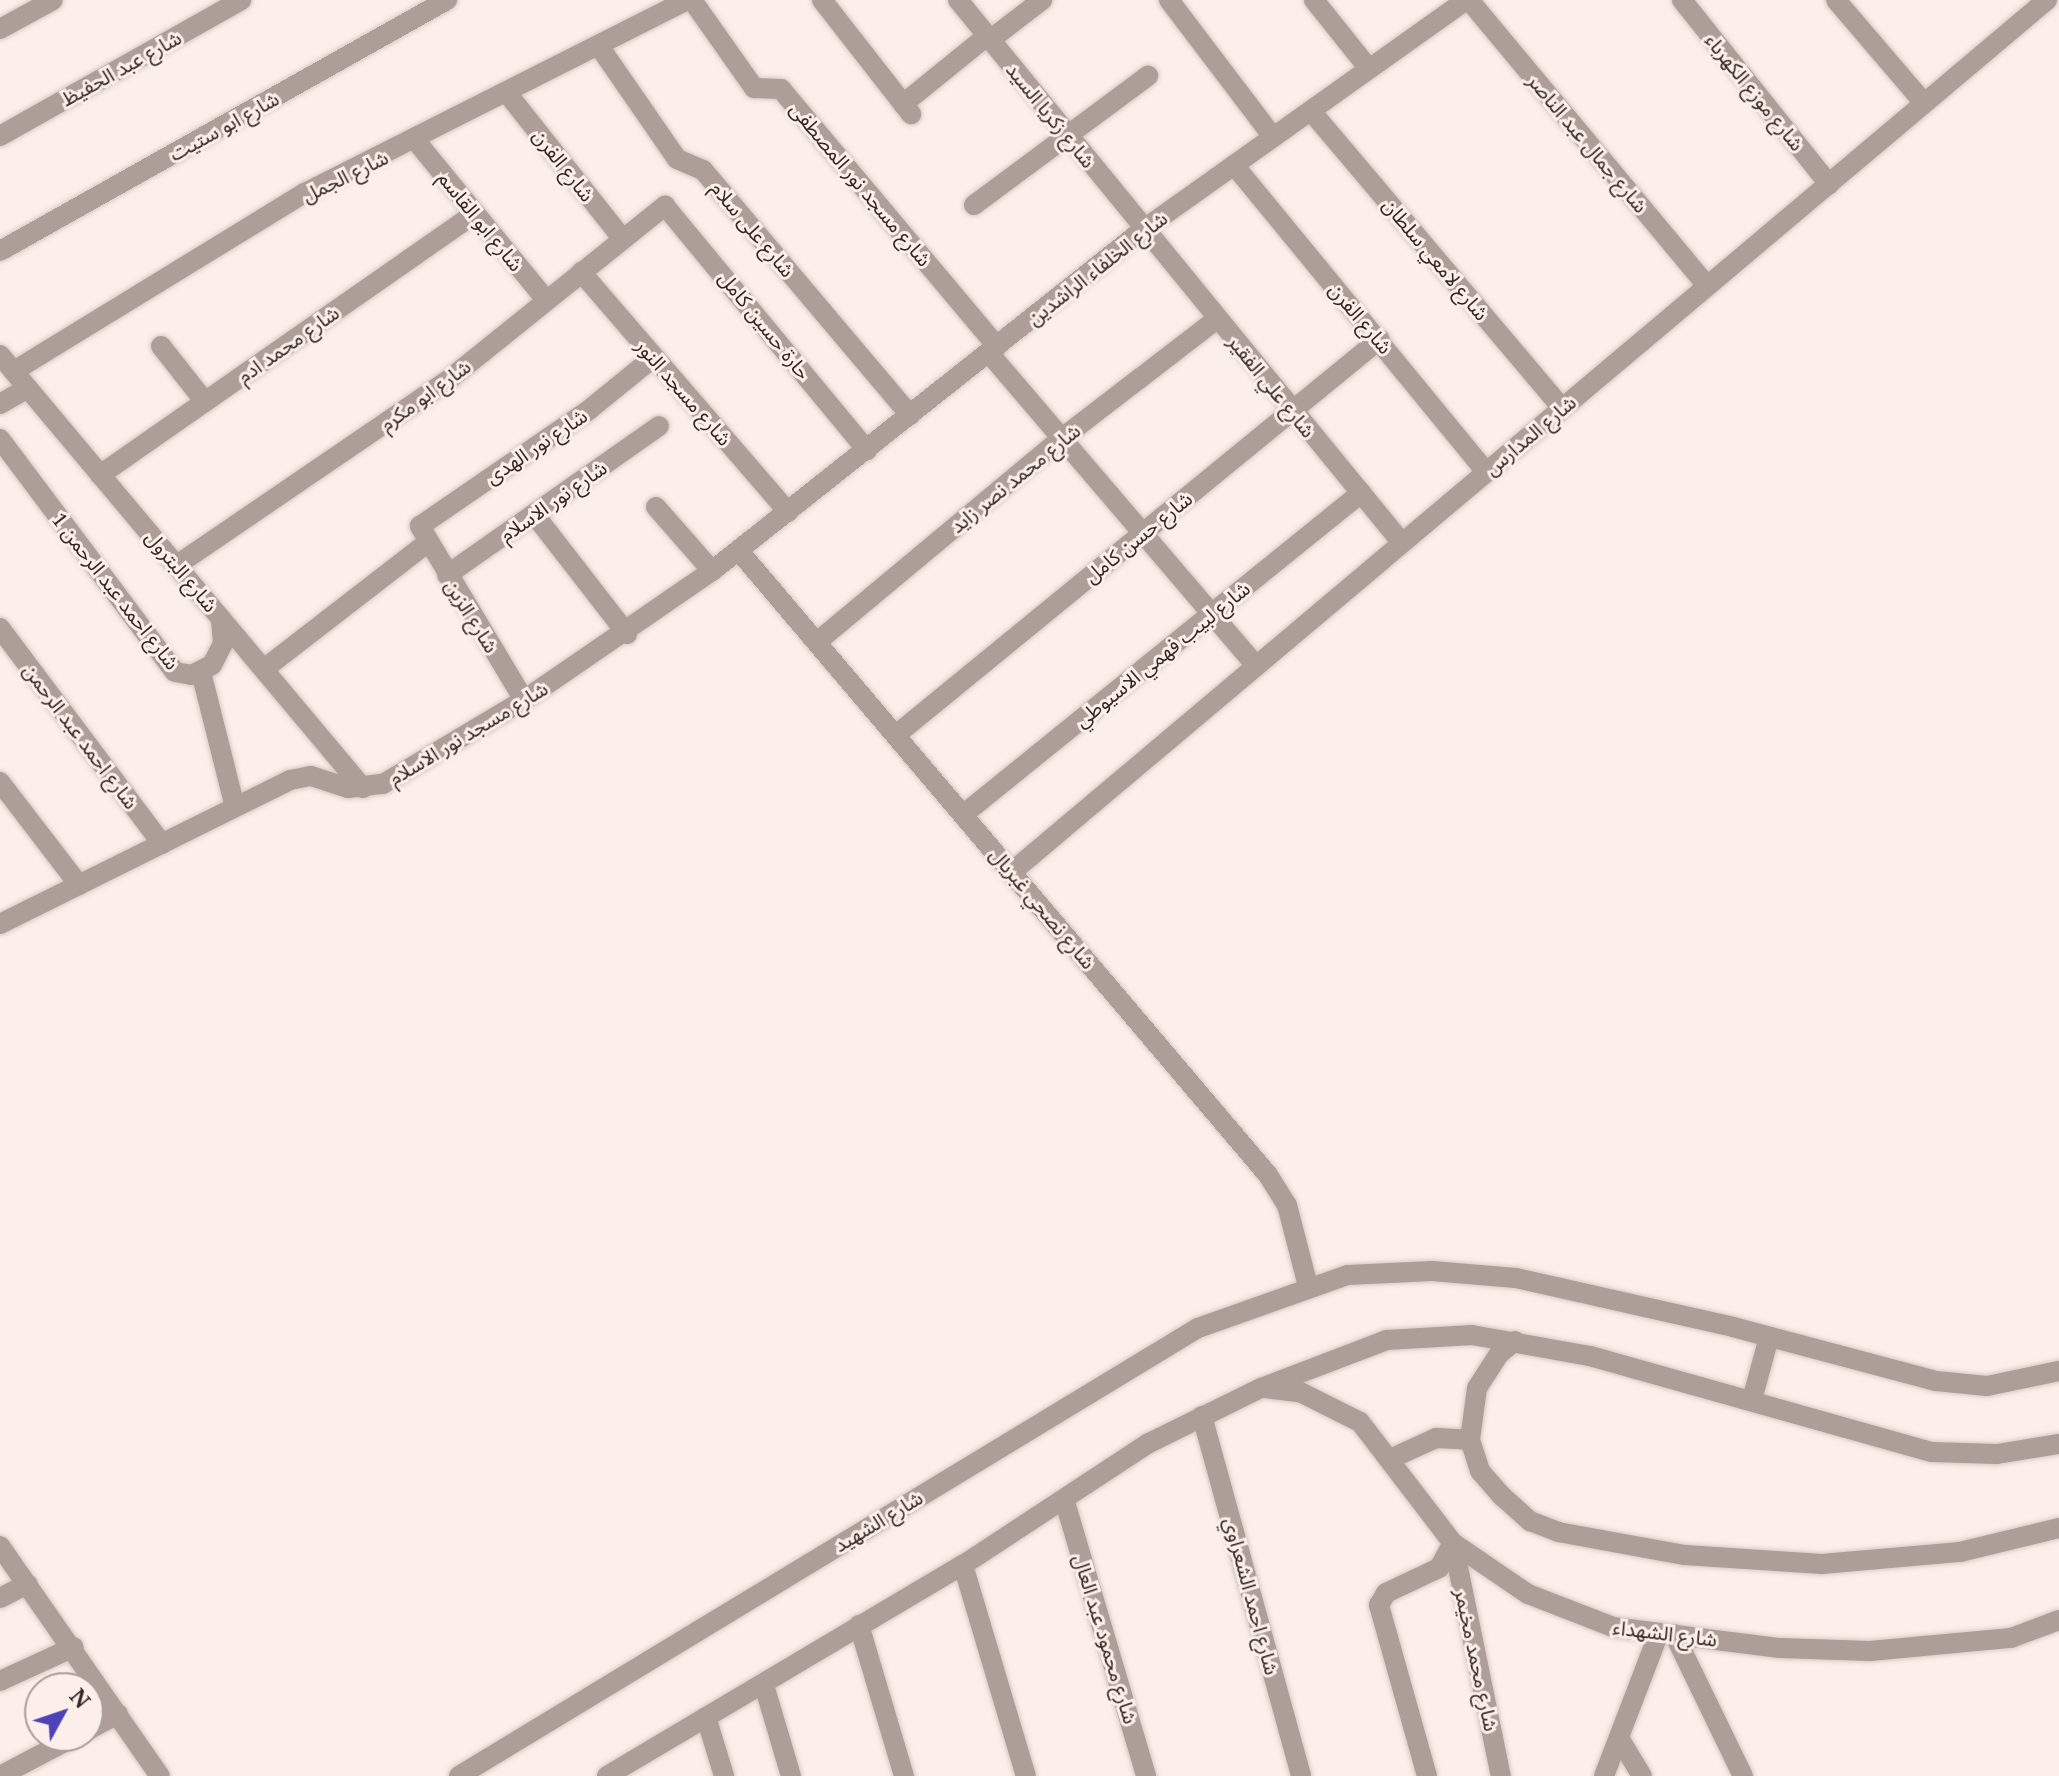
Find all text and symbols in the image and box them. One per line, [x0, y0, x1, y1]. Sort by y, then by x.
street label: شارع عبد الحفيظ [57, 25, 185, 111]
street label: شارع موزع الكهرباء [1700, 29, 1810, 155]
street label: شارع زكريا السيد [1001, 58, 1101, 172]
street label: شارع جمال عبد الناصر [1523, 69, 1653, 217]
street label: شارع ابو ستيت [165, 86, 283, 166]
street label: شارع مسجد نور المصطفى [785, 97, 937, 271]
street label: شارع الفرن [528, 124, 600, 206]
street label: شارع الجمل [298, 145, 392, 207]
street label: شارع ابو القاسم [433, 166, 529, 276]
street label: شارع على سلام [706, 176, 800, 282]
street label: شارع لامعي سلطان [1378, 193, 1494, 325]
street label: شارع الخلفاء الراشدين [1022, 206, 1172, 330]
street label: حارة حسين كامل [714, 266, 816, 384]
street label: شارع الفرن [1324, 277, 1398, 359]
street label: شارع محمد ادم [232, 300, 344, 388]
street label: شارع علي الفقير [1223, 330, 1321, 442]
street label: شارع مسجد النور [631, 334, 737, 450]
street label: شارع ابو مكرم [375, 354, 475, 436]
street label: شارع المدارس [1479, 390, 1581, 480]
street label: شارع نور الهدى [481, 403, 591, 489]
street label: شارع محمد نصر زايد [945, 418, 1085, 538]
street label: شارع نور الاسلام [495, 455, 611, 547]
street label: شارع حسن كامل [1079, 486, 1197, 588]
street label: شارع احمد عبد الرحمن 1 [47, 508, 185, 674]
street label: شارع البترول [141, 525, 223, 617]
street label: شارع الزين [440, 575, 504, 657]
street label: شارع لبيب فهمي الاسيوطي [1070, 576, 1254, 732]
street label: شارع احمد عبد الرحمن [18, 659, 144, 813]
street label: شارع مسجد نور الاسلام [384, 676, 552, 790]
street label: شارع نصحي غبريال [985, 842, 1101, 974]
street label: شارع الشهيد [829, 1485, 927, 1557]
street label: شارع احمد الشعراوي [1219, 1515, 1285, 1677]
street label: شارع محمود عبد العال [1069, 1551, 1143, 1727]
street label: شارع محمد مخيمر [1450, 1587, 1504, 1733]
street label: شارع الشهداء [1611, 1615, 1719, 1651]
north arrow [24, 1672, 104, 1752]
text: N [64, 1682, 98, 1714]

